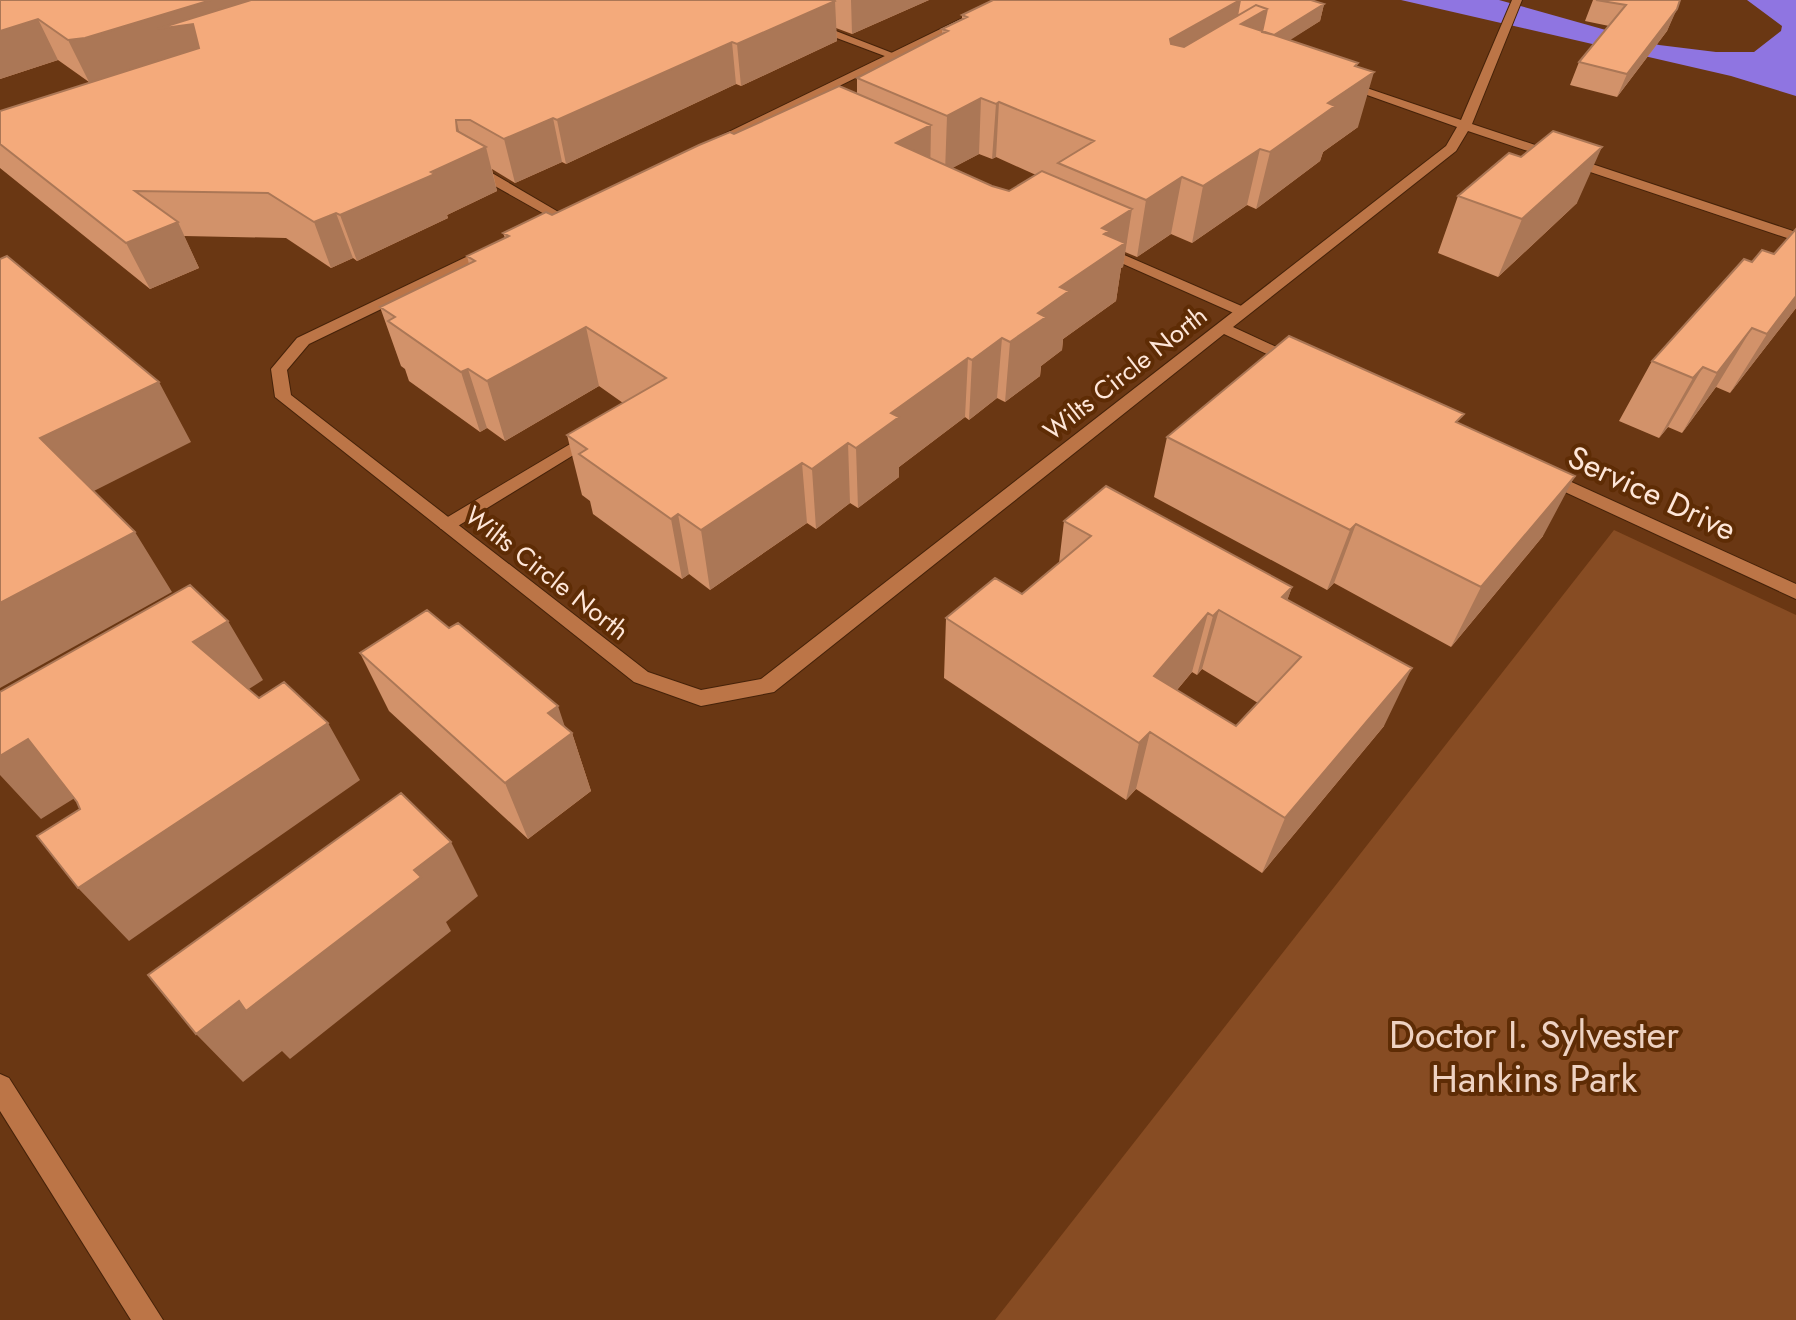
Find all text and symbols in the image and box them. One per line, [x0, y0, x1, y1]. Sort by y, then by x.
street label: Wilts Circle North [1035, 297, 1215, 449]
street label: Service Drive [1560, 434, 1744, 552]
street label: Wilts Circle North [457, 497, 637, 649]
park label: Doctor I. Sylvester Hankins Park [1389, 1007, 1679, 1106]

